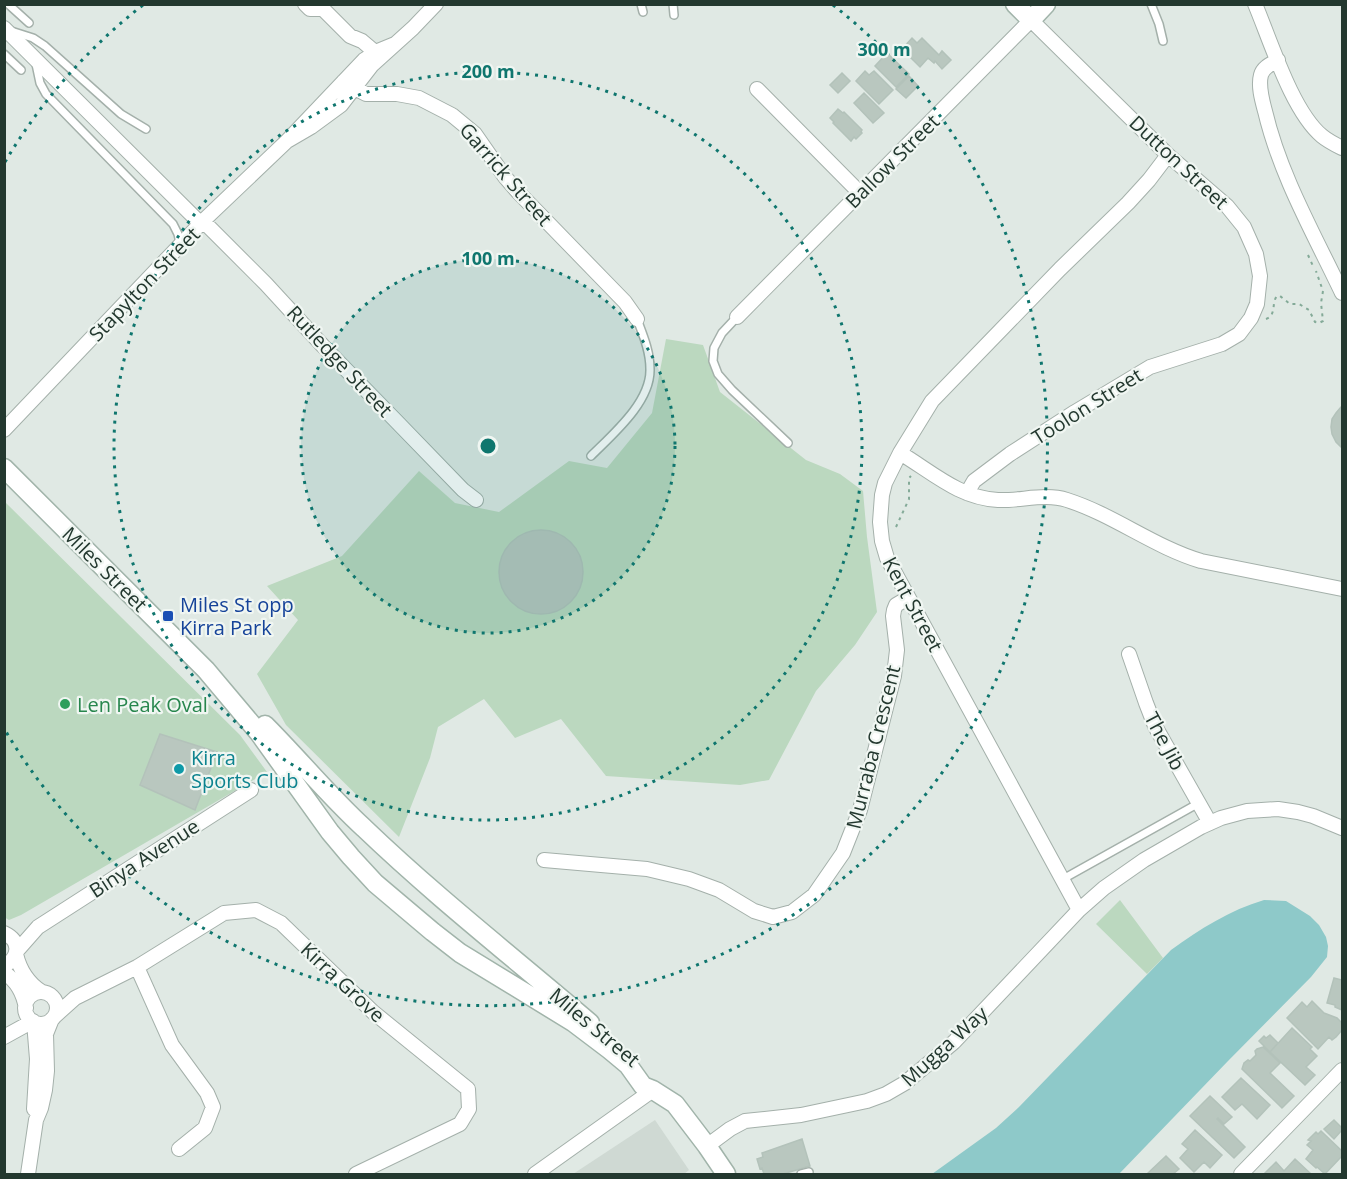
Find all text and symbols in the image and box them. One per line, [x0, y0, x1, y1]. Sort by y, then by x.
text: 300 m [857, 37, 911, 61]
text: 200 m [461, 59, 515, 83]
street label: Ballow Street [839, 108, 945, 214]
street label: Dutton Street [1124, 109, 1234, 215]
street label: Garrick Street [454, 117, 558, 231]
street label: Stapylton Street [83, 221, 205, 347]
text: 100 m [461, 246, 515, 270]
street label: Rutledge Street [281, 299, 399, 423]
street label: Toolon Street [1027, 361, 1147, 451]
centre of rings [478, 436, 498, 456]
street label: Miles Street [57, 521, 153, 617]
street label: Kent Street [877, 552, 949, 656]
place label: Miles St opp Kirra Park [180, 591, 294, 641]
marker: Miles St opp Kirra Park [161, 609, 175, 623]
street label: Murraba Crescent [840, 662, 906, 832]
place label: Len Peak Oval [77, 691, 208, 718]
marker: Len Peak Oval [58, 697, 72, 711]
street label: The Jib [1138, 707, 1192, 775]
place label: Kirra Sports Club [191, 744, 298, 794]
marker: Kirra Sports Club [172, 762, 186, 776]
street label: Binya Avenue [84, 812, 204, 904]
street label: Kirra Grove [295, 936, 391, 1028]
street label: Miles Street [544, 981, 646, 1073]
street label: Mugga Way [895, 999, 994, 1092]

